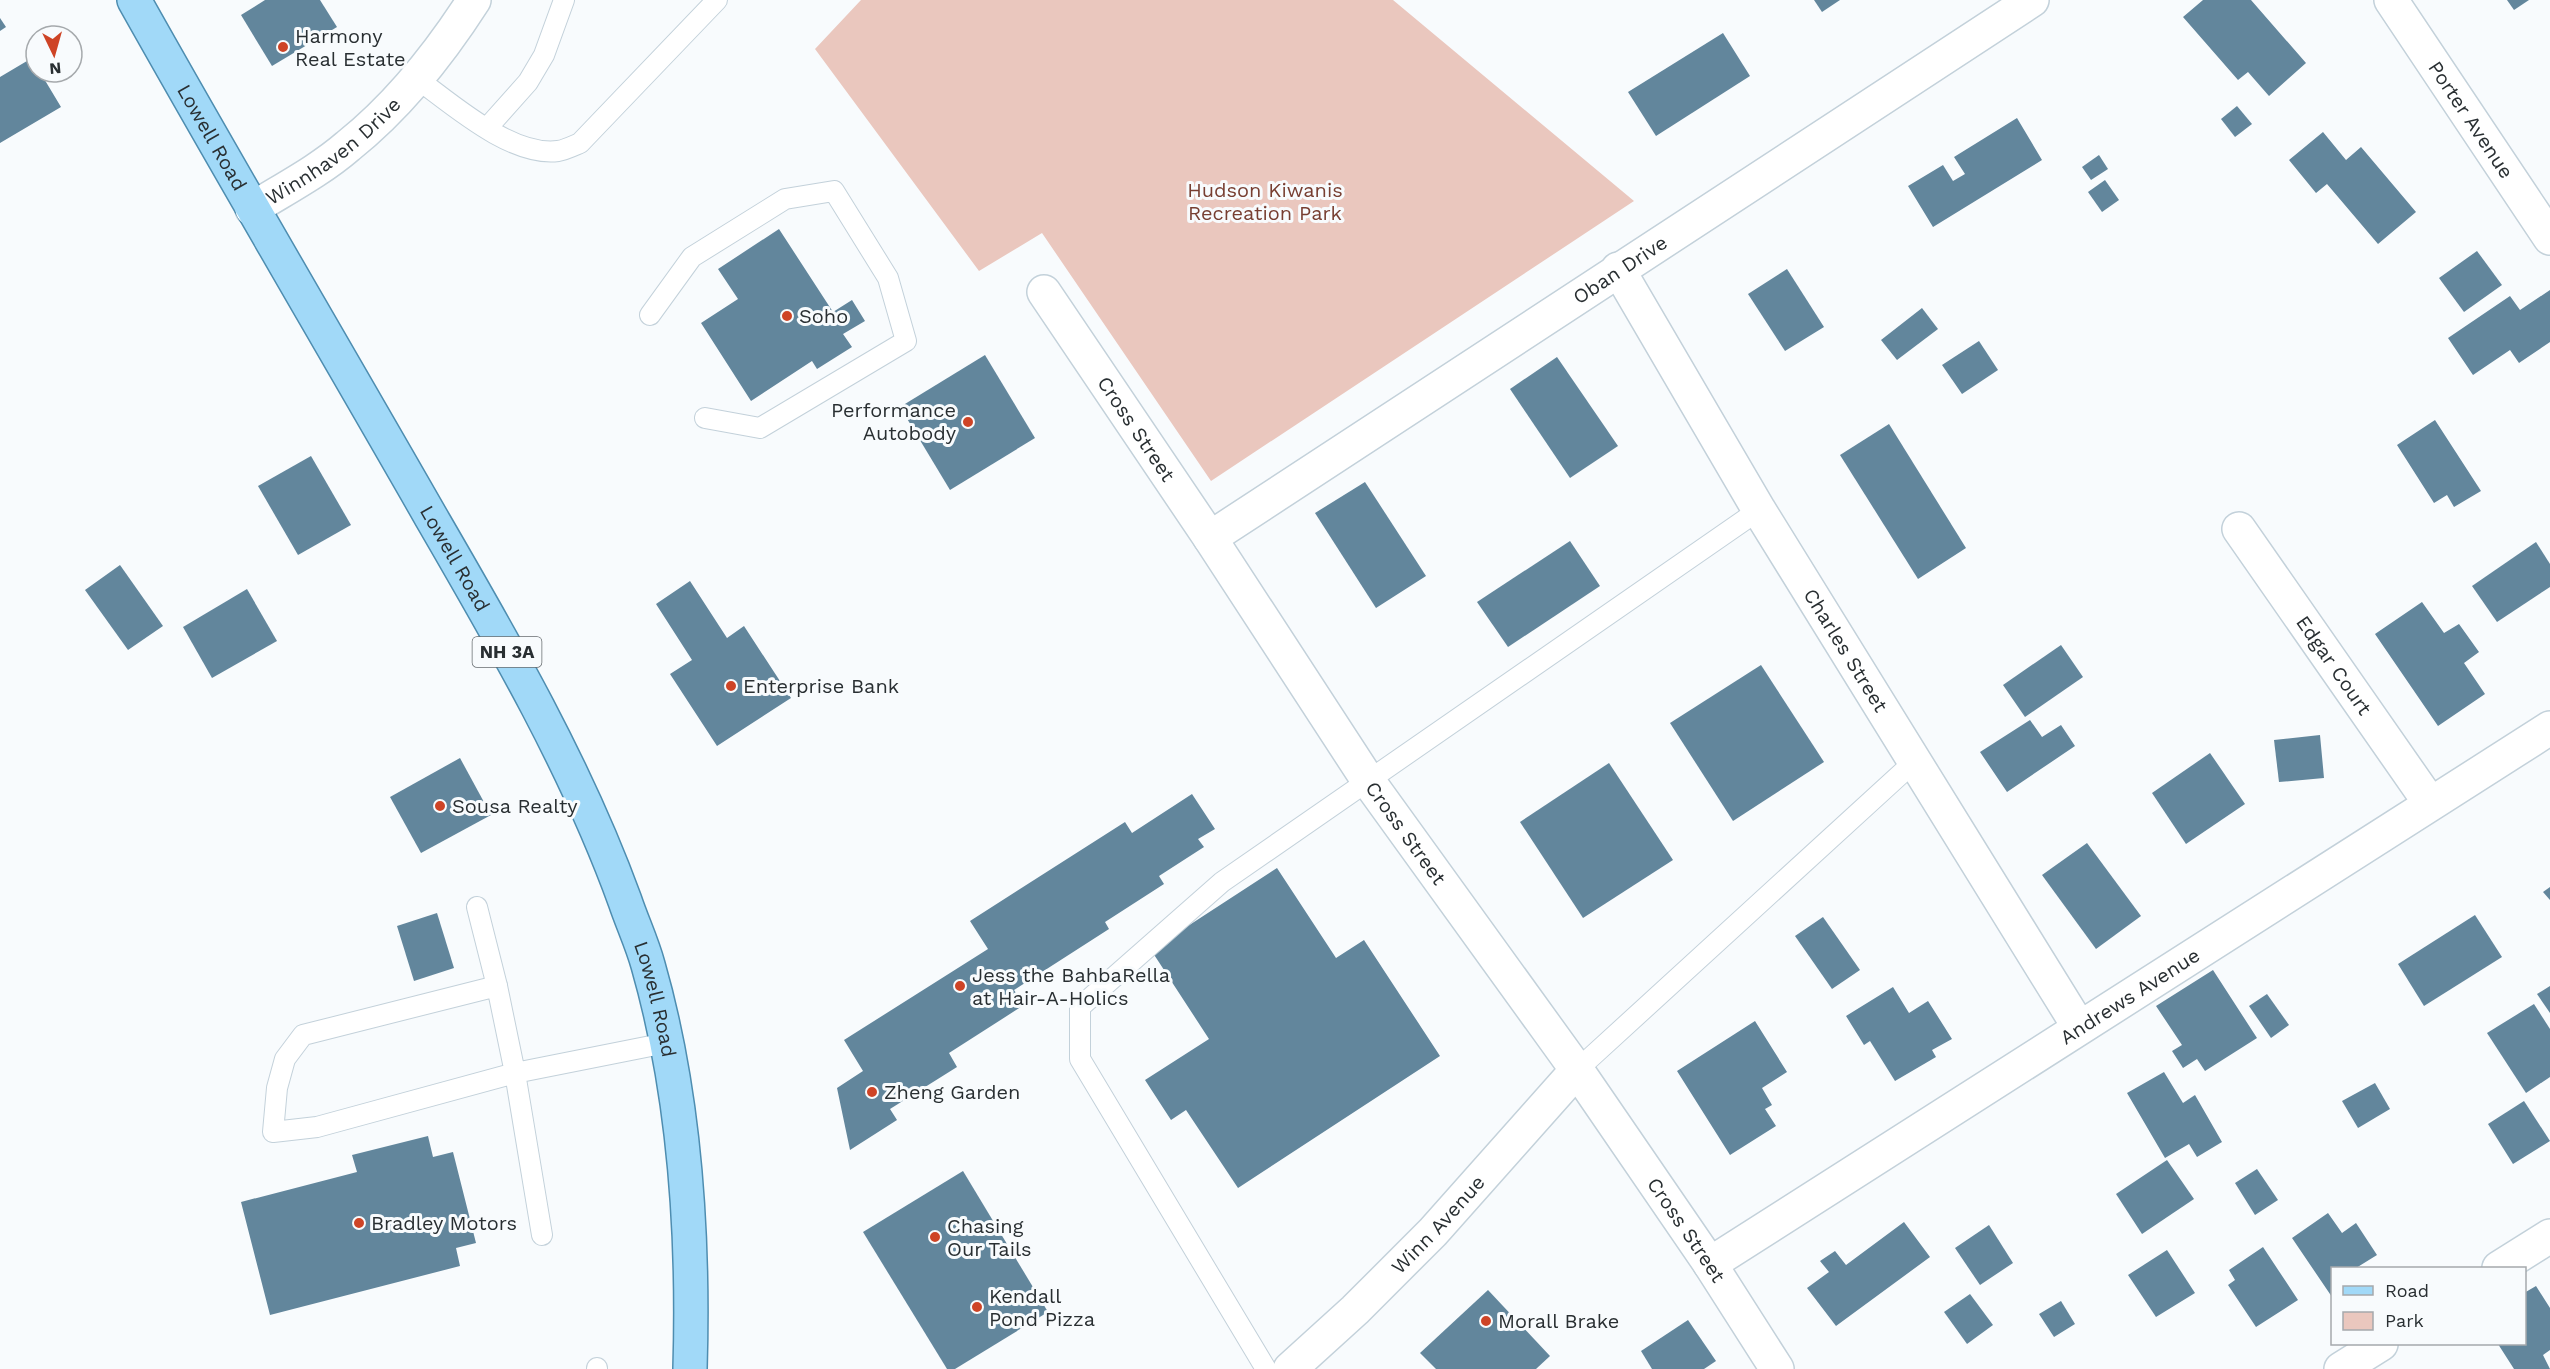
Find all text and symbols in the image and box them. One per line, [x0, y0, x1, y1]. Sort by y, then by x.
north arrow [24, 24, 84, 84]
place label: Harmony Real Estate [295, 24, 406, 71]
marker: Harmony Real Estate [276, 40, 290, 54]
street label: Porter Avenue [2423, 57, 2519, 183]
text: N [49, 58, 62, 78]
street label: Lowell Road [172, 80, 252, 195]
street label: Winnhaven Drive [261, 92, 406, 210]
park label: Hudson Kiwanis Recreation Park [1187, 178, 1343, 225]
street label: Oban Drive [1568, 230, 1672, 309]
place label: Soho [799, 304, 848, 328]
marker: Soho [780, 309, 794, 323]
street label: Cross Street [1092, 372, 1181, 486]
place label: Performance Autobody [831, 398, 957, 445]
marker: Performance Autobody [961, 415, 975, 429]
street label: Lowell Road [415, 501, 495, 616]
street label: Charles Street [1798, 584, 1893, 717]
street label: Edgar Court [2291, 611, 2377, 720]
road number: NH 3A [472, 637, 542, 667]
place label: Enterprise Bank [743, 674, 899, 698]
marker: Enterprise Bank [724, 679, 738, 693]
street label: Cross Street [1361, 777, 1452, 890]
place label: Sousa Realty [452, 794, 578, 818]
marker: Sousa Realty [433, 799, 447, 813]
street label: Lowell Road [629, 938, 681, 1059]
street label: Andrews Avenue [2055, 943, 2204, 1050]
place label: Jess the BahbaRella at Hair-A-Holics [972, 963, 1170, 1010]
marker: Jess the BahbaRella at Hair-A-Holics [953, 979, 967, 993]
place label: Zheng Garden [884, 1080, 1020, 1104]
marker: Zheng Garden [865, 1085, 879, 1099]
street label: Winn Avenue [1386, 1170, 1490, 1279]
street label: Cross Street [1642, 1173, 1731, 1287]
place label: Bradley Motors [371, 1211, 517, 1235]
place label: Chasing Our Tails [947, 1214, 1032, 1261]
marker: Bradley Motors [352, 1216, 366, 1230]
marker: Chasing Our Tails [928, 1230, 942, 1244]
legend [2331, 1267, 2526, 1345]
text: Road [2385, 1280, 2429, 1301]
place label: Kendall Pond Pizza [989, 1284, 1095, 1331]
marker: Kendall Pond Pizza [970, 1300, 984, 1314]
place label: Morall Brake [1498, 1309, 1619, 1333]
text: Park [2385, 1310, 2424, 1331]
marker: Morall Brake [1479, 1314, 1493, 1328]

